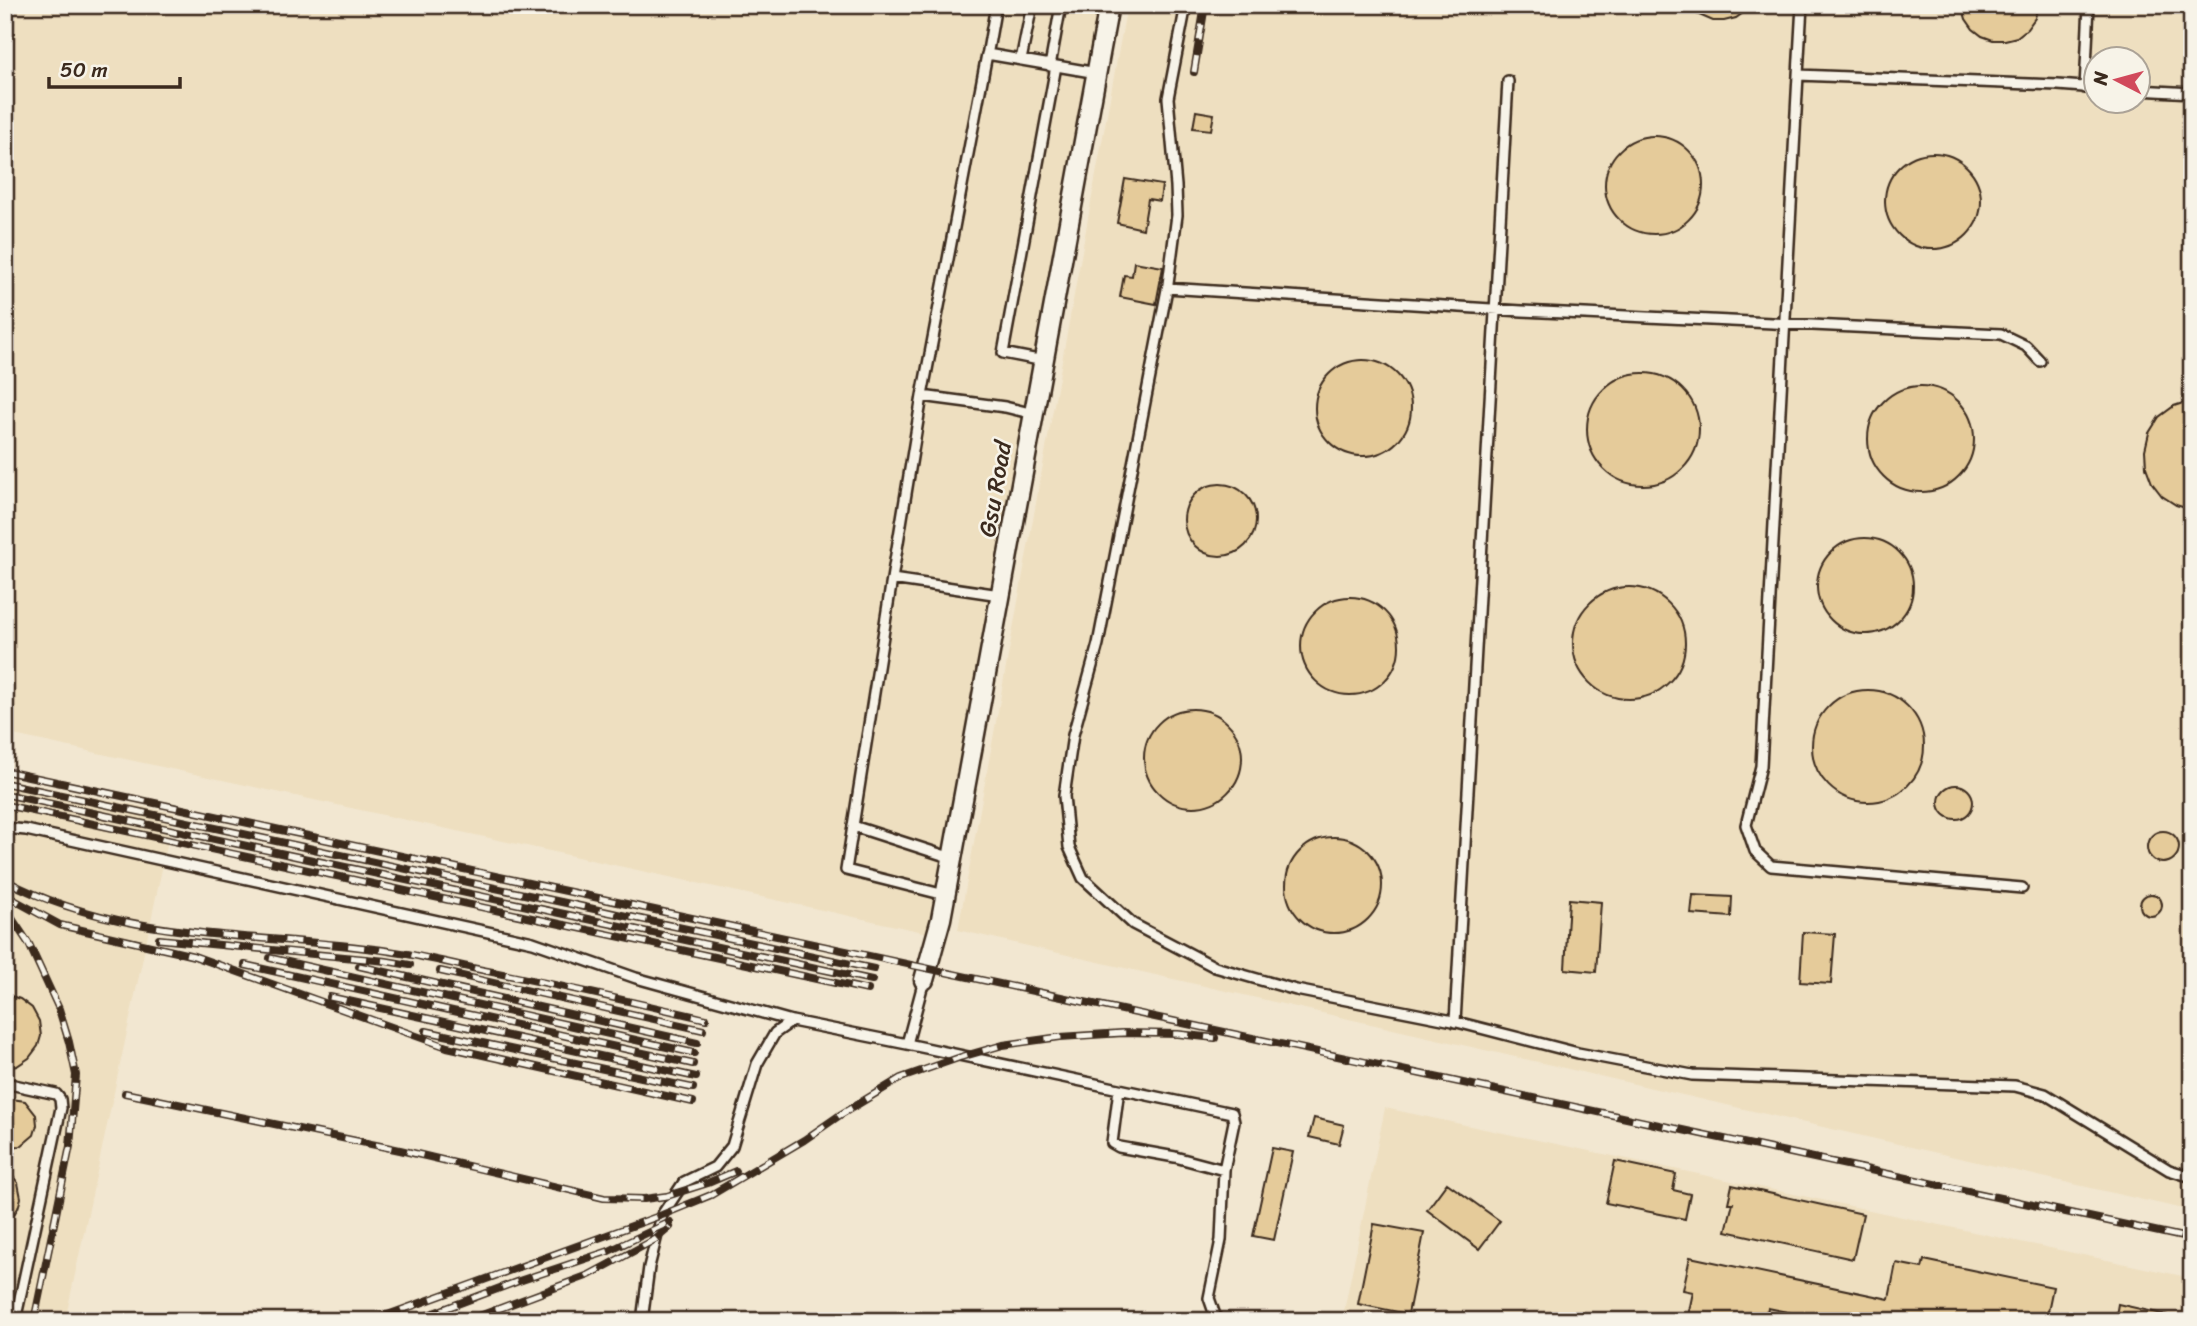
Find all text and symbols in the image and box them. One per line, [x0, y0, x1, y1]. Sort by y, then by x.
scale bar [49, 46, 180, 90]
north arrow [2082, 46, 2152, 116]
text: 50 m [60, 51, 108, 89]
text: N [2083, 69, 2118, 88]
street label: Gsu Road [966, 436, 1024, 540]

